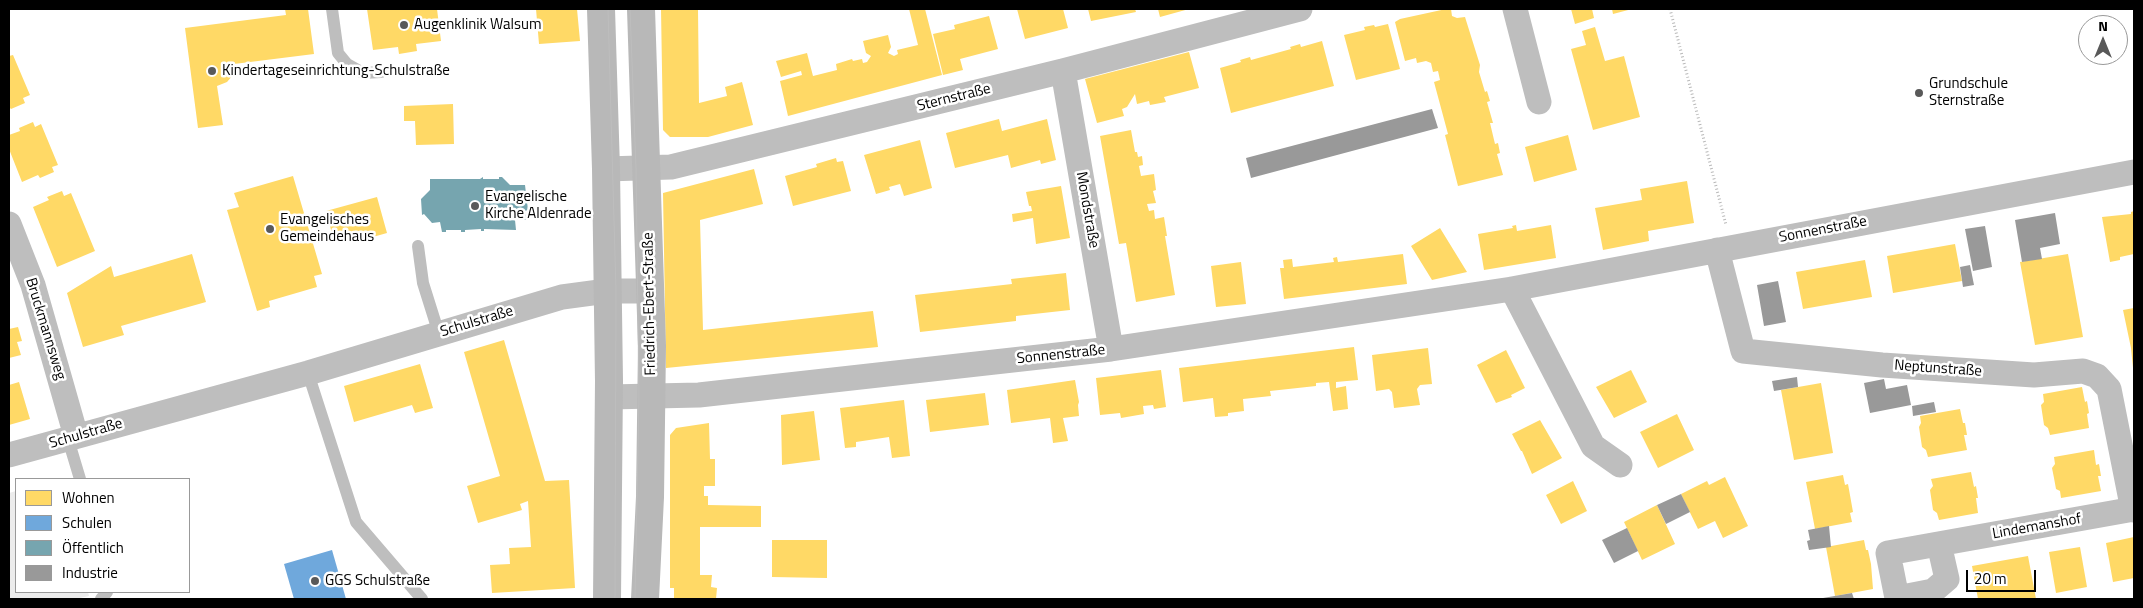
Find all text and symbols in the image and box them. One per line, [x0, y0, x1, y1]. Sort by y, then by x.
north arrow [2078, 15, 2128, 65]
text: N [2098, 15, 2108, 36]
place label: Augenklinik Walsum [414, 16, 542, 34]
marker: Augenklinik Walsum [398, 19, 410, 31]
place label: Kindertageseinrichtung-Schulstraße [222, 62, 450, 80]
marker: Kindertageseinrichtung-Schulstraße [206, 65, 218, 77]
place label: Grundschule Sternstraße [1929, 75, 2008, 110]
street label: Sternstraße [915, 80, 993, 116]
marker: Grundschule Sternstraße [1913, 87, 1925, 99]
street label: Mondstraße [1071, 170, 1103, 250]
place label: Evangelische Kirche Aldenrade [485, 188, 592, 223]
marker: Evangelische Kirche Aldenrade [469, 200, 481, 212]
place label: Evangelisches Gemeindehaus [280, 211, 374, 246]
street label: Sonnenstraße [1778, 213, 1868, 247]
marker: Evangelisches Gemeindehaus [264, 223, 276, 235]
street label: Friedrich-Ebert-Straße [640, 232, 660, 376]
street label: Bruckmannsweg [21, 276, 69, 382]
street label: Schulstraße [438, 302, 516, 342]
street label: Sonnenstraße [1016, 341, 1106, 369]
street label: Neptunstraße [1894, 357, 1982, 381]
street label: Schulstraße [47, 415, 125, 453]
legend [15, 478, 190, 593]
text: Wohnen [62, 486, 115, 509]
street label: Lindemanshof [1991, 510, 2083, 544]
text: Schulen [62, 511, 112, 534]
text: Öffentlich [62, 536, 124, 559]
scale bar [1968, 560, 2038, 592]
text: Industrie [62, 561, 118, 584]
text: 20 m [1974, 567, 2007, 590]
place label: GGS Schulstraße [325, 572, 430, 590]
marker: GGS Schulstraße [309, 575, 321, 587]

